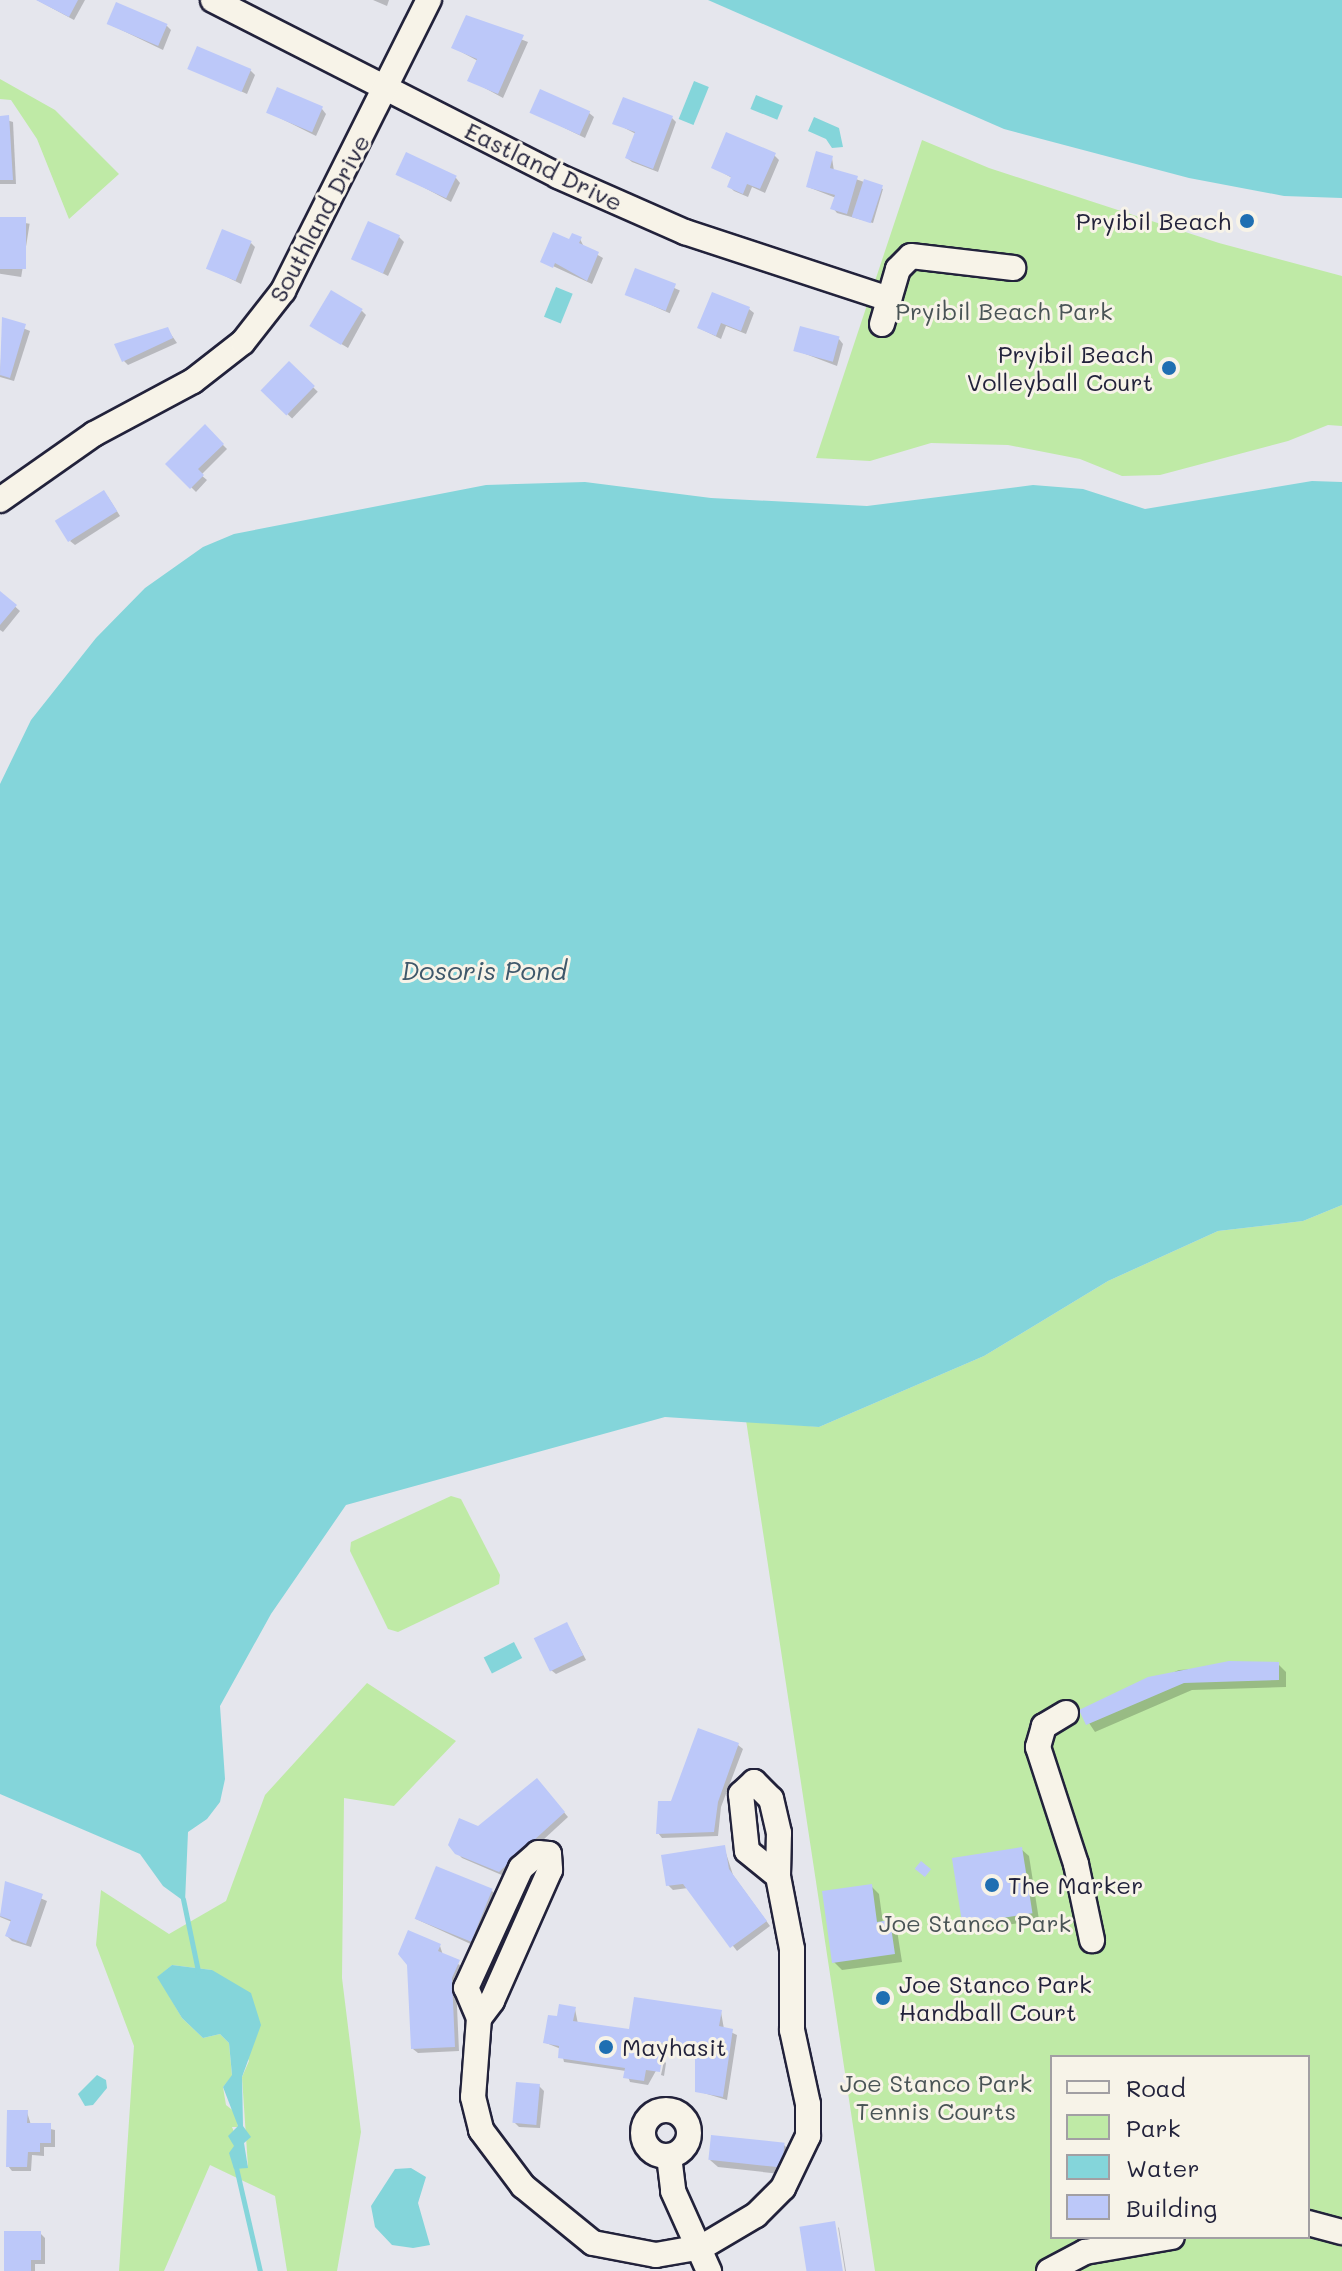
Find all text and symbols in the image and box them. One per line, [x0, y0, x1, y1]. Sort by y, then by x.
street label: Eastland Drive [461, 115, 627, 217]
street label: Southland Drive [263, 129, 375, 307]
place label: Pryibil Beach [1076, 207, 1231, 235]
marker: Pryibil Beach [1238, 212, 1256, 230]
park label: Pryibil Beach Park [895, 297, 1113, 325]
place label: Pryibil Beach Volleyball Court [967, 340, 1153, 396]
marker: Pryibil Beach Volleyball Court [1160, 359, 1178, 377]
water label: Dosoris Pond [401, 955, 567, 987]
place label: The Marker [1008, 1871, 1143, 1899]
marker: The Marker [983, 1876, 1001, 1894]
park label: Joe Stanco Park [879, 1909, 1071, 1937]
place label: Joe Stanco Park Handball Court [899, 1970, 1092, 2026]
marker: Joe Stanco Park Handball Court [874, 1989, 892, 2007]
place label: Mayhasit [622, 2033, 727, 2061]
marker: Mayhasit [597, 2038, 615, 2056]
legend [1050, 2055, 1310, 2239]
park label: Joe Stanco Park Tennis Courts [840, 2069, 1032, 2125]
text: Road [1126, 2072, 1186, 2103]
text: Park [1126, 2112, 1180, 2143]
text: Water [1126, 2152, 1200, 2183]
text: Building [1126, 2192, 1217, 2223]

